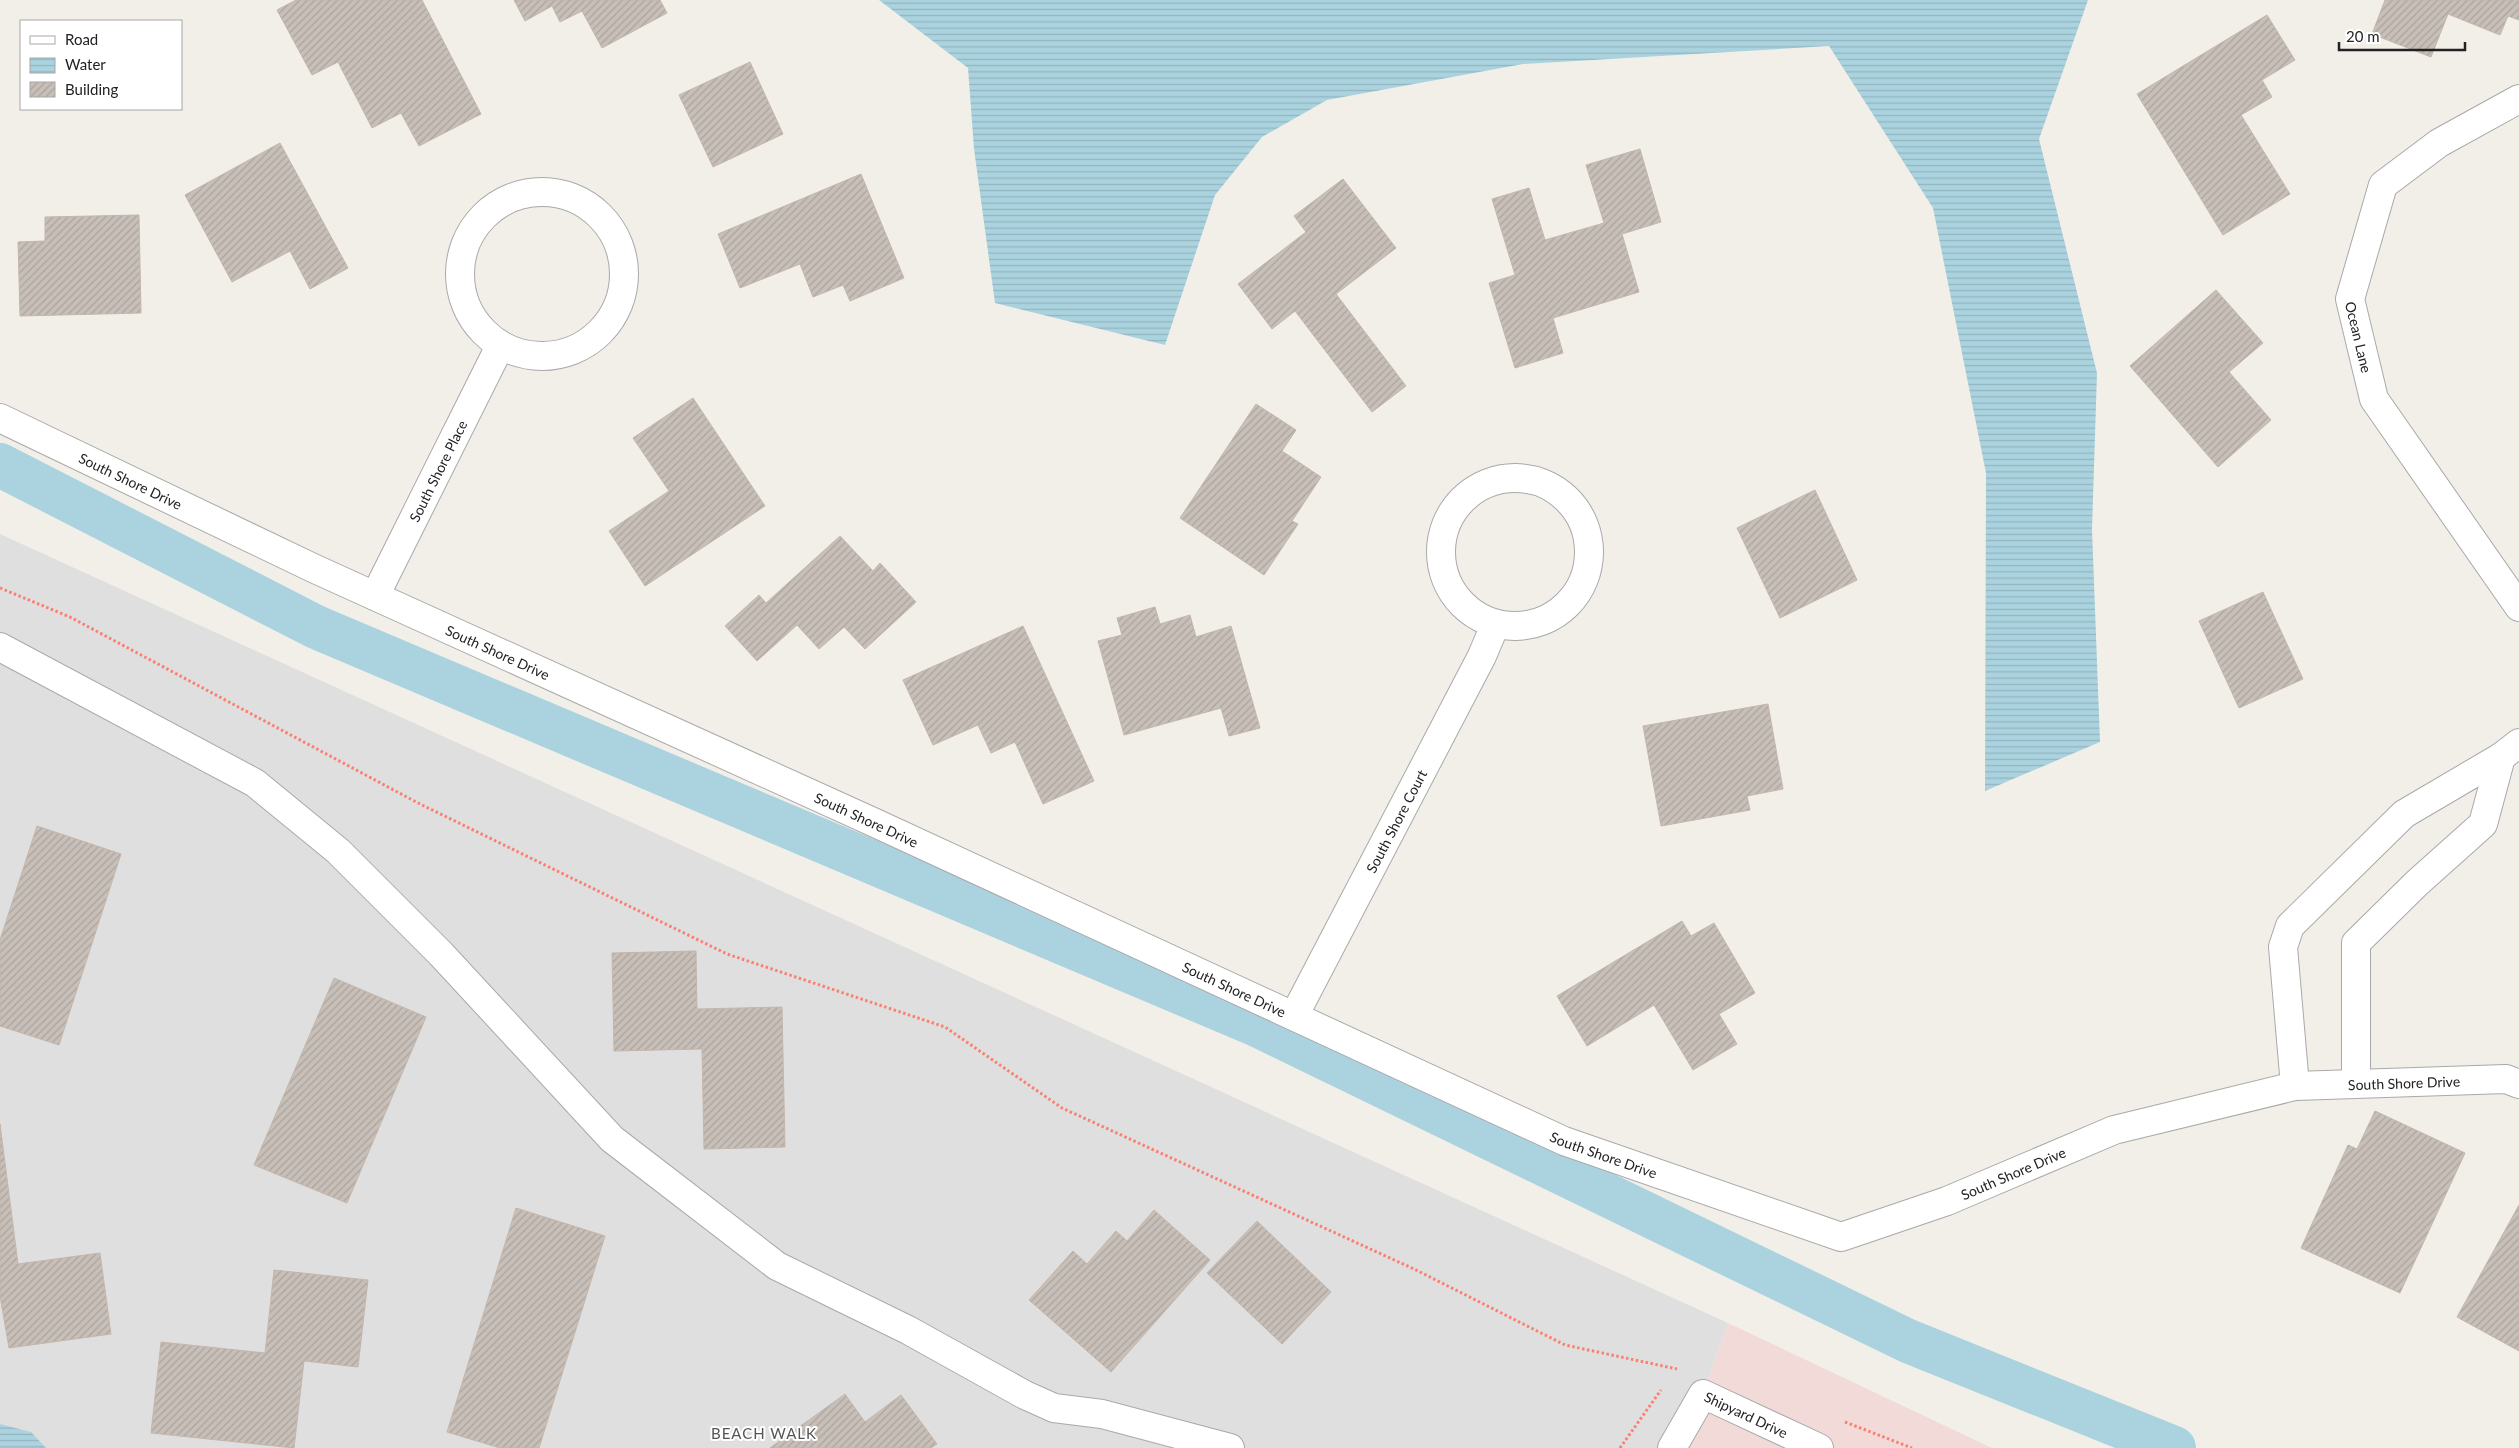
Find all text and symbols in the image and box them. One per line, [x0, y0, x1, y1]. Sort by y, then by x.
legend [20, 20, 182, 110]
scale bar [2339, 20, 2465, 52]
text: 20 m [2346, 27, 2380, 45]
text: Road [65, 30, 98, 48]
text: Water [65, 55, 106, 73]
text: Building [65, 80, 118, 98]
street label: Ocean Lane [2342, 300, 2376, 374]
street label: South Shore Place [405, 417, 470, 524]
street label: South Shore Drive [76, 449, 185, 513]
street label: South Shore Drive [443, 621, 552, 683]
street label: South Shore Court [1362, 767, 1430, 875]
street label: South Shore Drive [812, 788, 921, 850]
street label: South Shore Drive [1180, 958, 1289, 1020]
street label: South Shore Drive [2348, 1072, 2460, 1093]
street label: South Shore Drive [1548, 1127, 1659, 1181]
street label: South Shore Drive [1958, 1143, 2068, 1203]
street label: Shipyard Drive [1702, 1387, 1791, 1441]
district label: BEACH WALK [711, 1424, 817, 1442]

